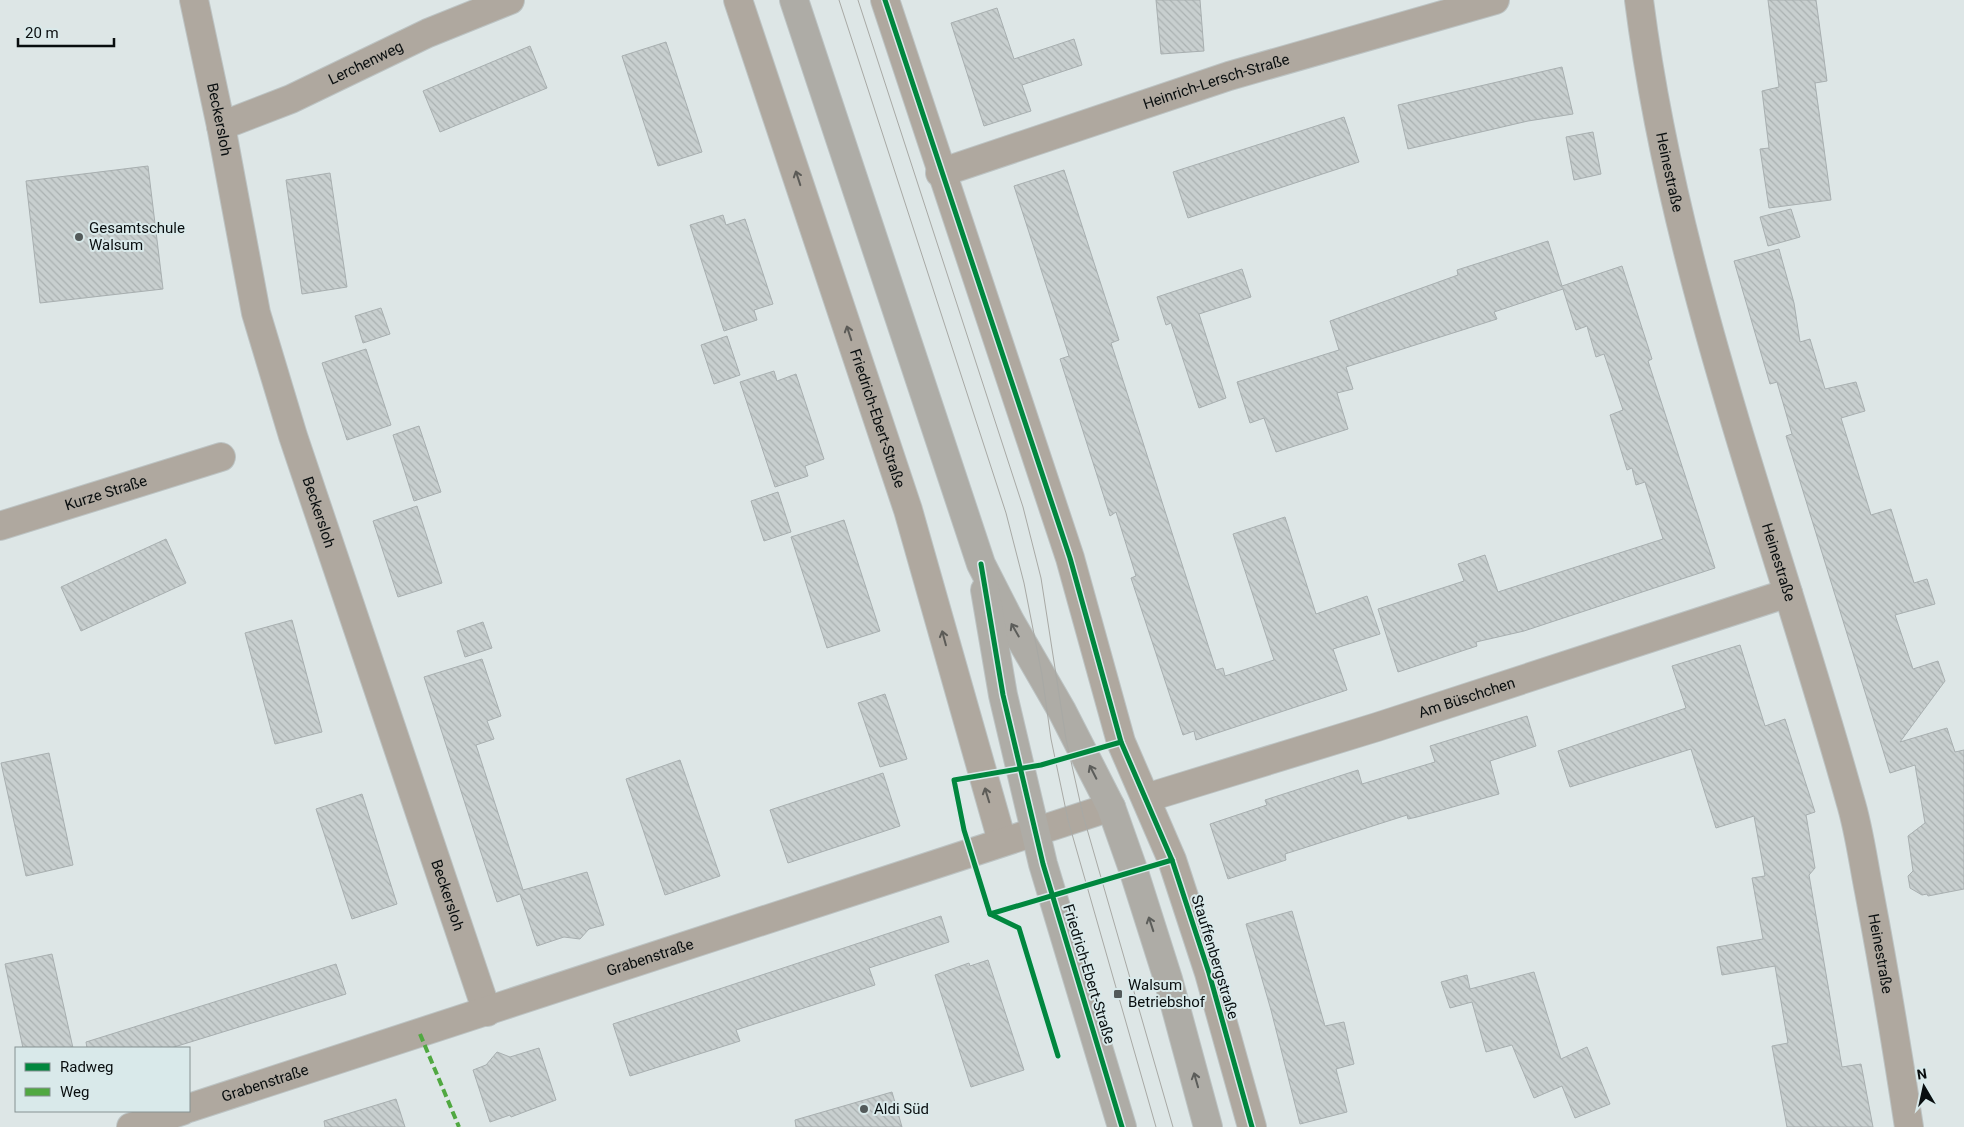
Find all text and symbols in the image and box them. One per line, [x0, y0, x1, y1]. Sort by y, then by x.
scale bar [18, 15, 114, 47]
text: 20 m [25, 24, 59, 42]
street label: Lerchenweg [325, 37, 406, 89]
street label: Heinrich-Lersch-Straße [1141, 50, 1292, 113]
street label: Beckersloh [203, 81, 235, 157]
street label: Heinestraße [1652, 131, 1687, 214]
one-way arrow [793, 171, 802, 187]
place label: Gesamtschule Walsum [89, 219, 185, 254]
marker: Gesamtschule Walsum [73, 231, 85, 243]
one-way arrow [844, 325, 853, 341]
street label: Friedrich-Ebert-Straße [846, 347, 909, 490]
street label: Kurze Straße [63, 472, 149, 514]
street label: Beckersloh [298, 474, 339, 550]
street label: Heinestraße [1758, 521, 1799, 604]
one-way arrow [1010, 622, 1020, 637]
one-way arrow [938, 631, 948, 647]
street label: Am Büschchen [1416, 674, 1517, 722]
one-way arrow [1088, 765, 1097, 780]
one-way arrow [982, 787, 992, 803]
street label: Beckersloh [427, 857, 468, 933]
street label: Stauffenbergstraße [1188, 893, 1242, 1021]
street label: Friedrich-Ebert-Straße [1059, 902, 1119, 1046]
street label: Heinestraße [1864, 912, 1896, 995]
one-way arrow [1145, 916, 1155, 932]
street label: Grabenstraße [604, 935, 696, 980]
place label: Walsum Betriebshof [1128, 976, 1206, 1011]
marker: Walsum Betriebshof [1112, 988, 1124, 1000]
legend [15, 1047, 190, 1112]
text: Radweg [60, 1058, 114, 1076]
street label: Grabenstraße [219, 1061, 311, 1106]
north arrow [1899, 1062, 1949, 1112]
text: N [1916, 1065, 1928, 1083]
one-way arrow [1191, 1072, 1201, 1088]
text: Weg [60, 1083, 89, 1101]
place label: Aldi Süd [874, 1100, 929, 1118]
marker: Aldi Süd [858, 1103, 870, 1115]

